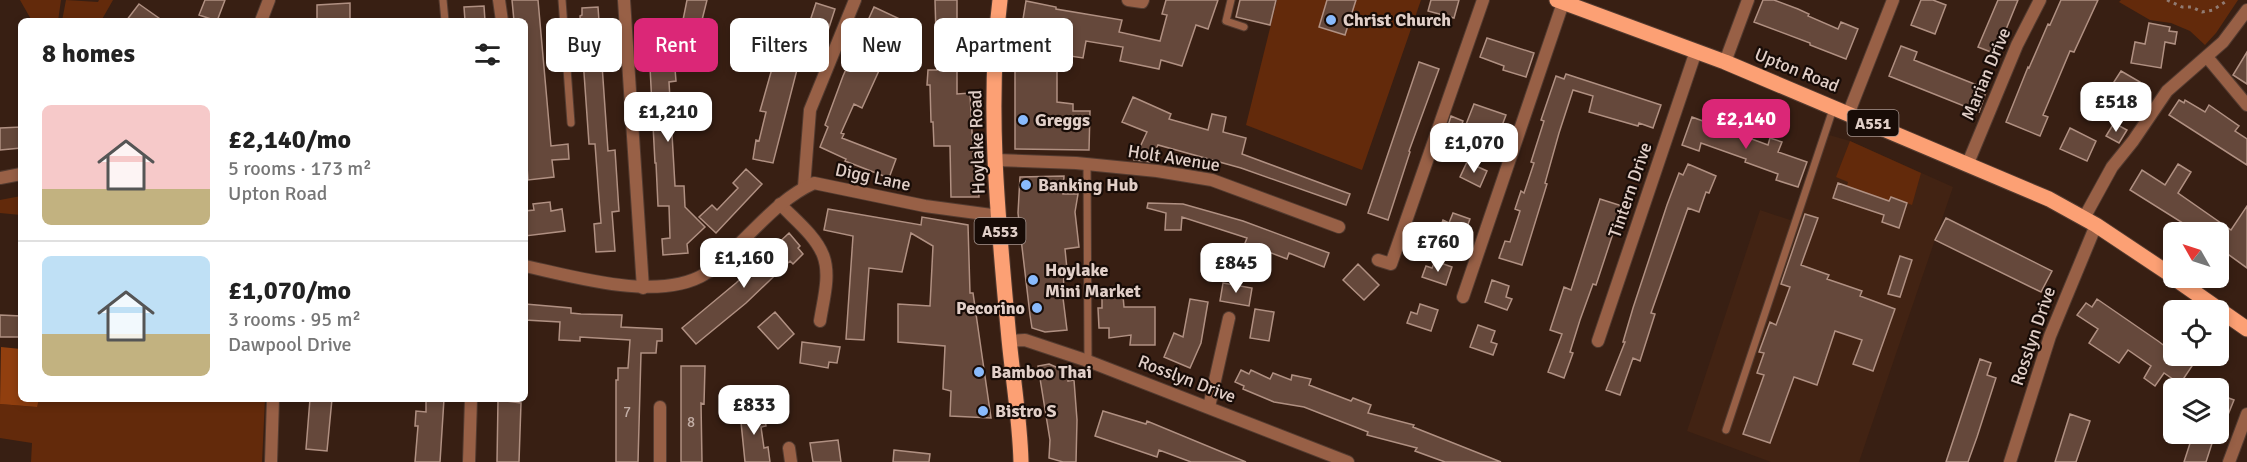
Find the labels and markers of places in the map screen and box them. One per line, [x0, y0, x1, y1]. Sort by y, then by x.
place label: Christ Church [1343, 9, 1451, 31]
marker: Christ Church [1324, 13, 1338, 27]
pin: £518 [2080, 82, 2152, 133]
pin: £1,210 [619, 92, 717, 143]
pin: £2,140 [1697, 99, 1795, 150]
place label: Greggs [1035, 109, 1090, 131]
marker: Greggs [1016, 113, 1030, 127]
pin: £1,070 [1425, 123, 1523, 174]
place label: Banking Hub [1038, 174, 1139, 196]
marker: Banking Hub [1019, 178, 1033, 192]
pin: £760 [1402, 222, 1474, 273]
pin: £1,160 [695, 238, 793, 289]
pin: £845 [1200, 243, 1272, 294]
place label: Hoylake Mini Market [1045, 259, 1141, 302]
marker: Hoylake Mini Market [1026, 273, 1040, 287]
place label: Pecorino [956, 297, 1025, 319]
marker: Pecorino [1030, 301, 1044, 315]
place label: Bamboo Thai [991, 361, 1092, 383]
marker: Bamboo Thai [972, 365, 986, 379]
pin: £833 [718, 385, 790, 436]
place label: Bistro S [995, 400, 1056, 422]
marker: Bistro S [976, 404, 990, 418]

